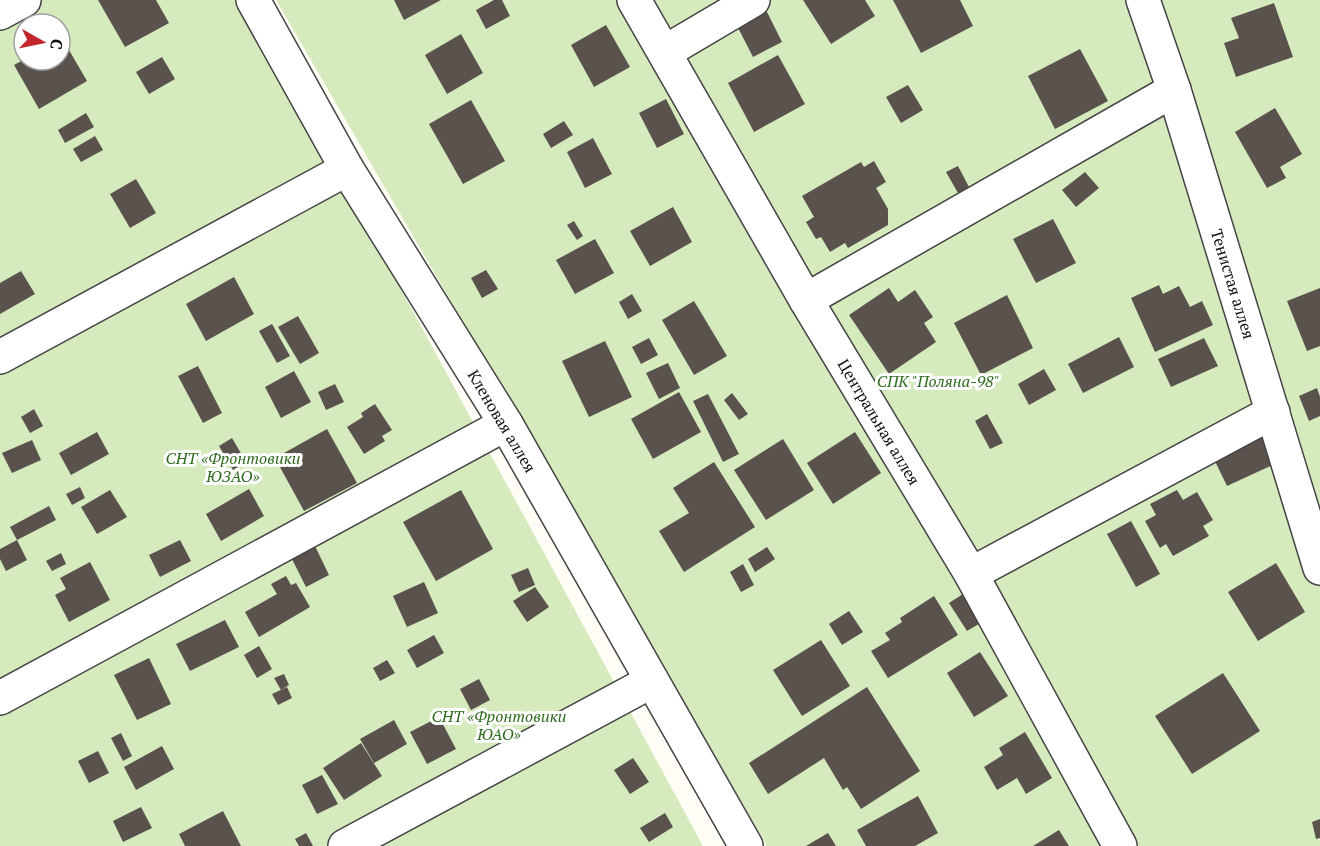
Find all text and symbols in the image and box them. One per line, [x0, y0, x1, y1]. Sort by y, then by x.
north arrow [12, 12, 72, 72]
text: С [45, 37, 68, 51]
street label: Тенистая аллея [1206, 226, 1260, 342]
street label: Центральная аллея [833, 355, 925, 489]
street label: Кленовая аллея [463, 365, 541, 477]
park label: СПК "Поляна-98" [877, 370, 999, 392]
park label: СНТ «Фронтовики ЮЗАО» [165, 447, 301, 487]
park label: СНТ «Фронтовики ЮАО» [431, 705, 567, 745]

